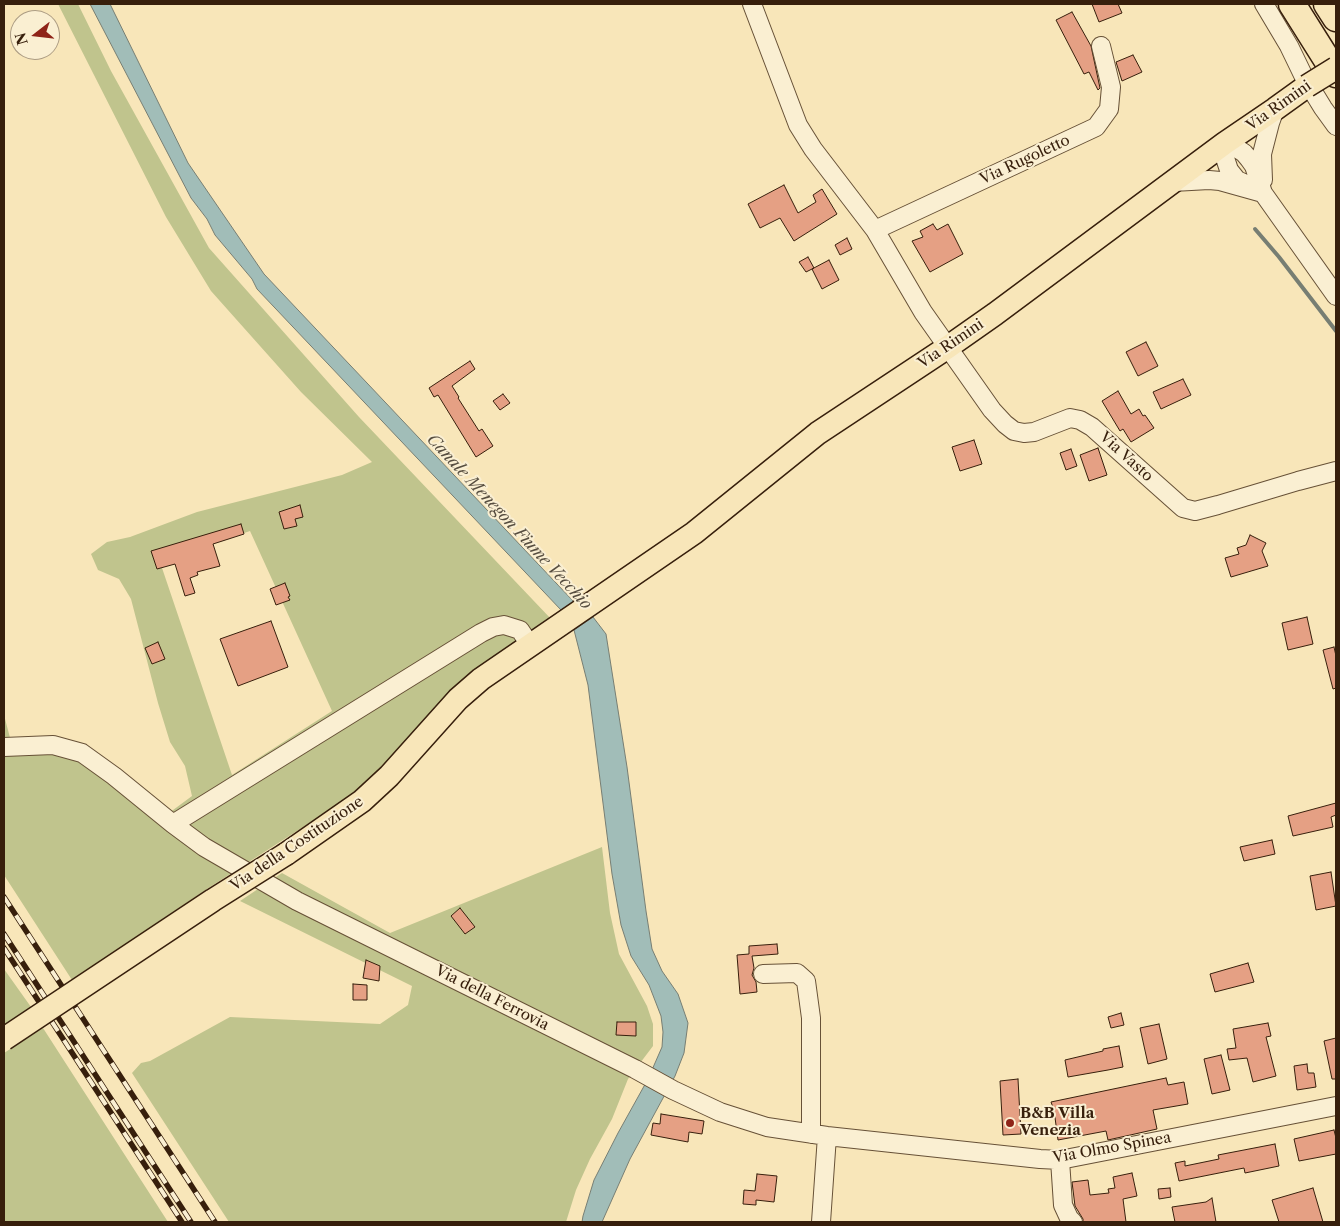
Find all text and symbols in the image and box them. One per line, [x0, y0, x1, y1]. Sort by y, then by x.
north arrow [10, 10, 60, 60]
text: N [11, 31, 32, 47]
street label: Via Rimini [1243, 77, 1315, 135]
street label: Via Rugoletto [977, 131, 1073, 189]
street label: Via Rimini [915, 315, 987, 373]
street label: Via Vasto [1096, 428, 1156, 486]
water label: Canale Menegon Fiume Vecchio [422, 430, 596, 614]
street label: Via della Costituzione [227, 793, 367, 895]
street label: Via della Ferrovia [432, 962, 552, 1034]
place label: B&B Villa Venezia [1020, 1105, 1094, 1140]
marker: B&B Villa Venezia [1004, 1117, 1016, 1129]
street label: Via Olmo Spinea [1052, 1129, 1172, 1167]

